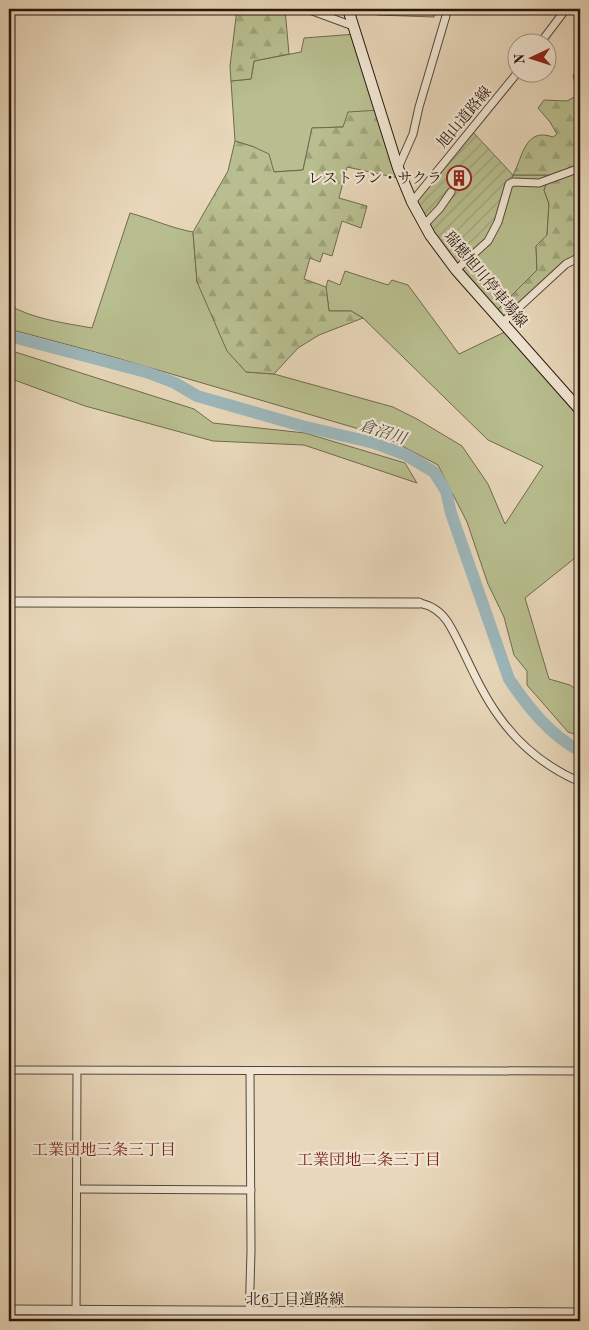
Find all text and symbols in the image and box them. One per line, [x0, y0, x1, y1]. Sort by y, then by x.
north arrow [506, 32, 556, 82]
text: N [513, 53, 527, 65]
street label: 旭山道路線 [434, 83, 495, 152]
building icon: レストラン・サクラ [446, 165, 472, 191]
place label: レストラン・サクラ [308, 171, 442, 187]
street label: 瑞穂旭川停車場線 [441, 228, 531, 331]
water label: 倉沼川 [357, 416, 410, 449]
district label: 工業団地三条三丁目 [32, 1141, 176, 1159]
district label: 工業団地二条三丁目 [297, 1151, 441, 1169]
street label: 北6丁目道路線 [246, 1291, 344, 1308]

